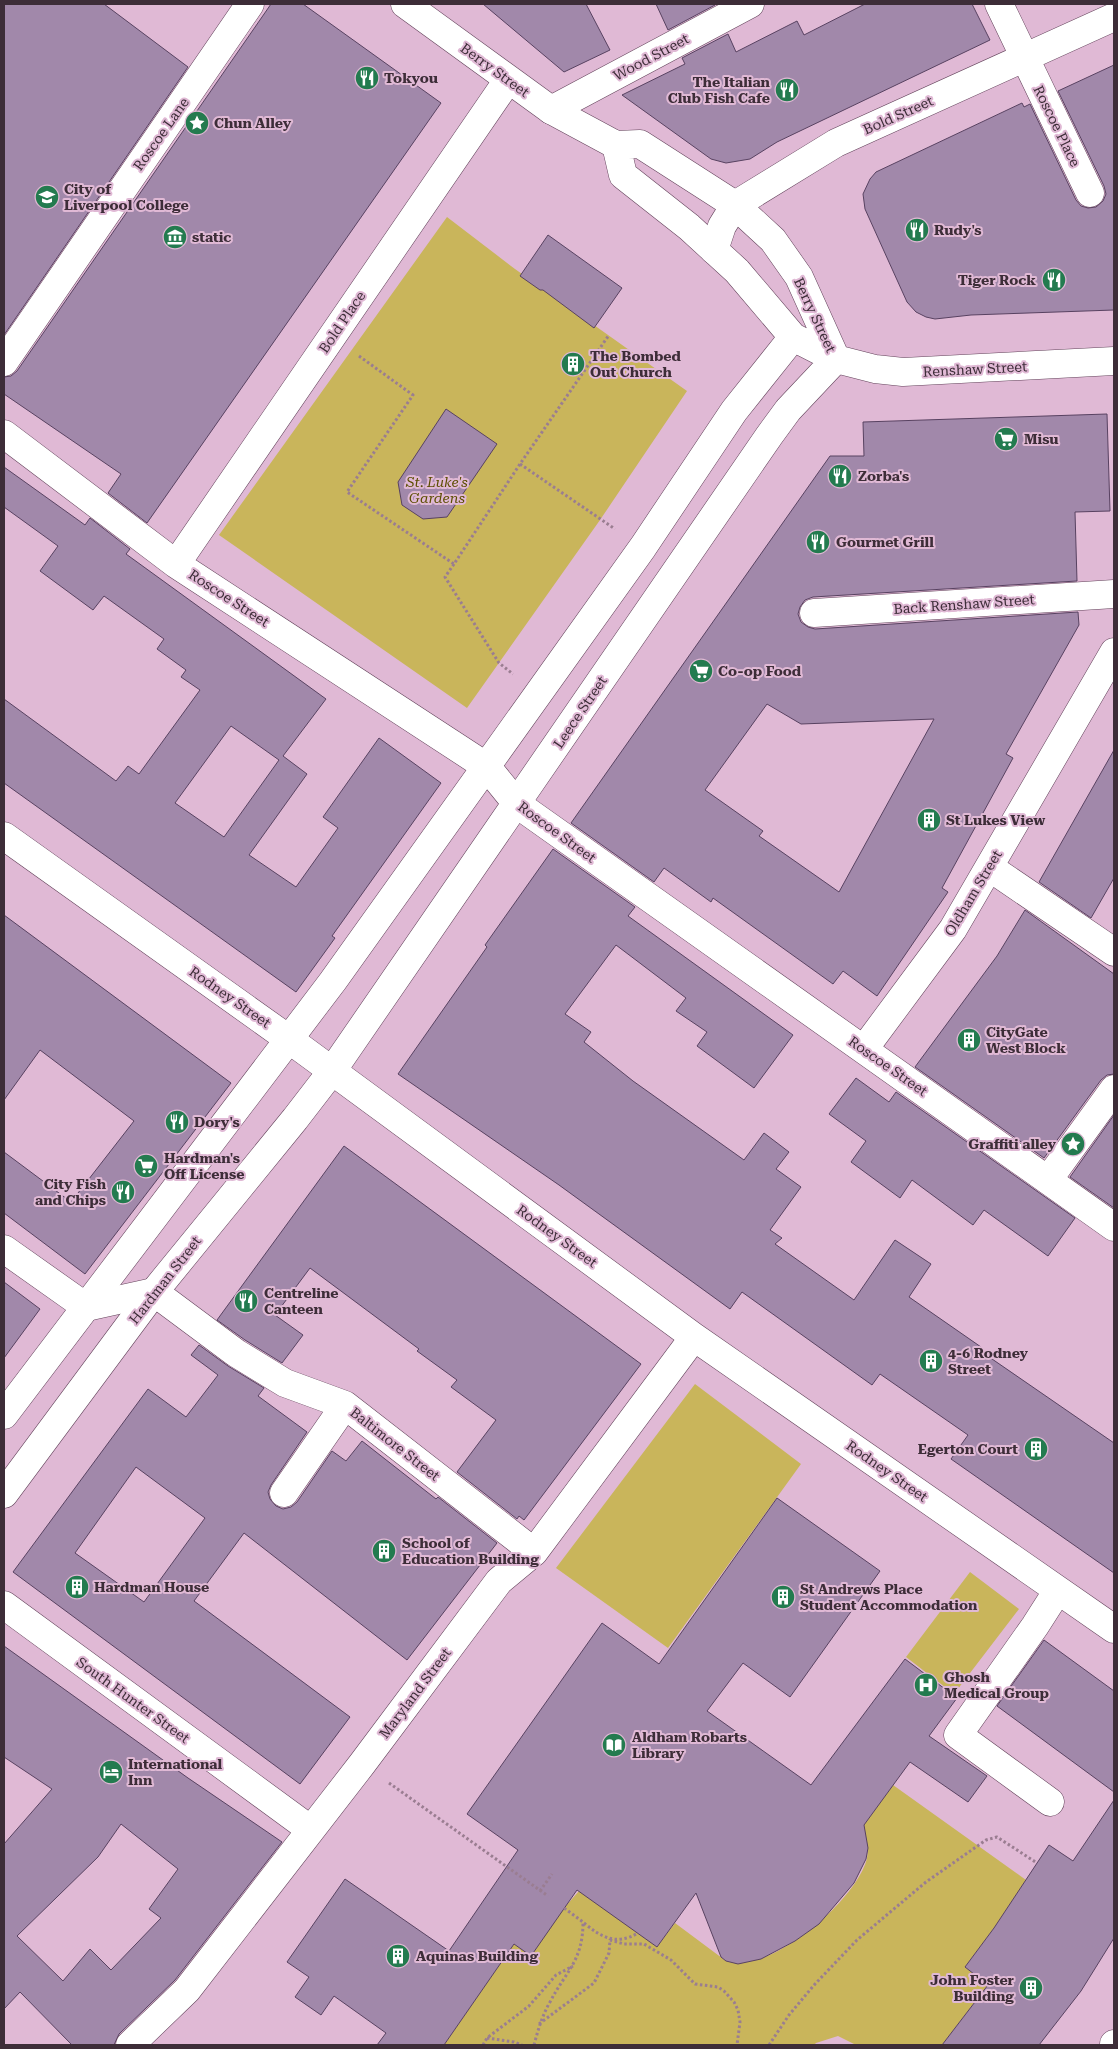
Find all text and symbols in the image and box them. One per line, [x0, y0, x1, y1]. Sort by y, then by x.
street label: Wood Street [610, 30, 692, 84]
street label: Berry Street [458, 40, 532, 100]
restaurant icon: Tokyou [354, 65, 380, 91]
place label: Tokyou [384, 70, 438, 86]
place label: The Italian Club Fish Cafe [668, 74, 771, 106]
restaurant icon: The Italian Club Fish Cafe [774, 77, 800, 103]
street label: Roscoe Place [1030, 83, 1084, 170]
street label: Bold Street [860, 92, 936, 138]
street label: Roscoe Lane [130, 94, 192, 174]
place icon: Chun Alley [184, 110, 210, 136]
place label: Chun Alley [214, 115, 292, 131]
place label: City of Liverpool College [64, 181, 189, 213]
school or university icon: City of Liverpool College [34, 184, 60, 210]
restaurant icon: Rudy's [904, 217, 930, 243]
place label: Rudy's [934, 222, 982, 238]
museum icon: static [162, 224, 188, 250]
place label: static [192, 229, 231, 245]
restaurant icon: Tiger Rock [1041, 267, 1067, 293]
place label: Tiger Rock [958, 272, 1036, 288]
street label: Berry Street [791, 275, 839, 355]
street label: Bold Place [315, 288, 369, 356]
place label: The Bombed Out Church [590, 348, 682, 380]
building icon: The Bombed Out Church [560, 351, 586, 377]
street label: Renshaw Street [922, 358, 1028, 380]
supermarket icon: Misu [993, 426, 1019, 452]
place label: Misu [1024, 431, 1059, 447]
restaurant icon: Zorba's [827, 463, 853, 489]
place label: Zorba's [858, 468, 909, 484]
park label: St. Luke's Gardens [405, 474, 468, 506]
restaurant icon: Gourmet Grill [805, 529, 831, 555]
place label: Gourmet Grill [836, 534, 934, 550]
street label: Roscoe Street [186, 566, 272, 630]
street label: Back Renshaw Street [893, 591, 1035, 617]
supermarket icon: Co-op Food [688, 658, 714, 684]
place label: Co-op Food [718, 663, 802, 679]
street label: Leece Street [550, 673, 610, 751]
street label: Roscoe Street [515, 798, 599, 866]
building icon: St Lukes View [916, 807, 942, 833]
place label: St Lukes View [946, 812, 1045, 828]
street label: Oldham Street [941, 847, 1005, 939]
street label: Rodney Street [186, 963, 274, 1031]
place label: CityGate West Block [986, 1024, 1066, 1056]
building icon: CityGate West Block [956, 1027, 982, 1053]
street label: Roscoe Street [846, 1033, 930, 1099]
restaurant icon: Dory's [164, 1109, 190, 1135]
place label: Dory's [194, 1114, 240, 1130]
place icon: Graffiti alley [1060, 1131, 1086, 1157]
place label: Graffiti alley [968, 1136, 1057, 1152]
place label: Hardman's Off License [164, 1150, 244, 1182]
supermarket icon: Hardman's Off License [133, 1153, 159, 1179]
place label: City Fish and Chips [35, 1176, 107, 1208]
restaurant icon: City Fish and Chips [110, 1179, 136, 1205]
street label: Rodney Street [514, 1201, 600, 1271]
street label: Hardman Street [126, 1233, 204, 1327]
place label: Centreline Canteen [264, 1285, 339, 1317]
restaurant icon: Centreline Canteen [233, 1288, 259, 1314]
place label: 4-6 Rodney Street [948, 1345, 1029, 1377]
building icon: 4-6 Rodney Street [918, 1348, 944, 1374]
street label: Baltimore Street [347, 1404, 443, 1484]
building icon: Egerton Court [1023, 1436, 1049, 1462]
street label: Rodney Street [843, 1437, 931, 1505]
place label: Egerton Court [918, 1441, 1018, 1457]
place label: School of Education Building [402, 1535, 539, 1567]
building icon: School of Education Building [371, 1538, 397, 1564]
building icon: Hardman House [64, 1574, 90, 1600]
place label: Hardman House [94, 1579, 209, 1595]
place label: St Andrews Place Student Accommodation [800, 1581, 978, 1613]
building icon: St Andrews Place Student Accommodation [770, 1584, 796, 1610]
street label: Maryland Street [376, 1645, 454, 1741]
street label: South Hunter Street [73, 1654, 193, 1746]
place label: Ghosh Medical Group [944, 1669, 1049, 1701]
hospital icon: Ghosh Medical Group [913, 1672, 939, 1698]
place label: Aldham Robarts Library [632, 1729, 747, 1761]
library icon: Aldham Robarts Library [601, 1732, 627, 1758]
place label: International Inn [128, 1756, 223, 1788]
hotel icon: International Inn [98, 1759, 124, 1785]
building icon: Aquinas Building [385, 1943, 411, 1969]
place label: Aquinas Building [416, 1948, 538, 1964]
place label: John Foster Building [930, 1972, 1015, 2004]
building icon: John Foster Building [1018, 1975, 1044, 2001]

